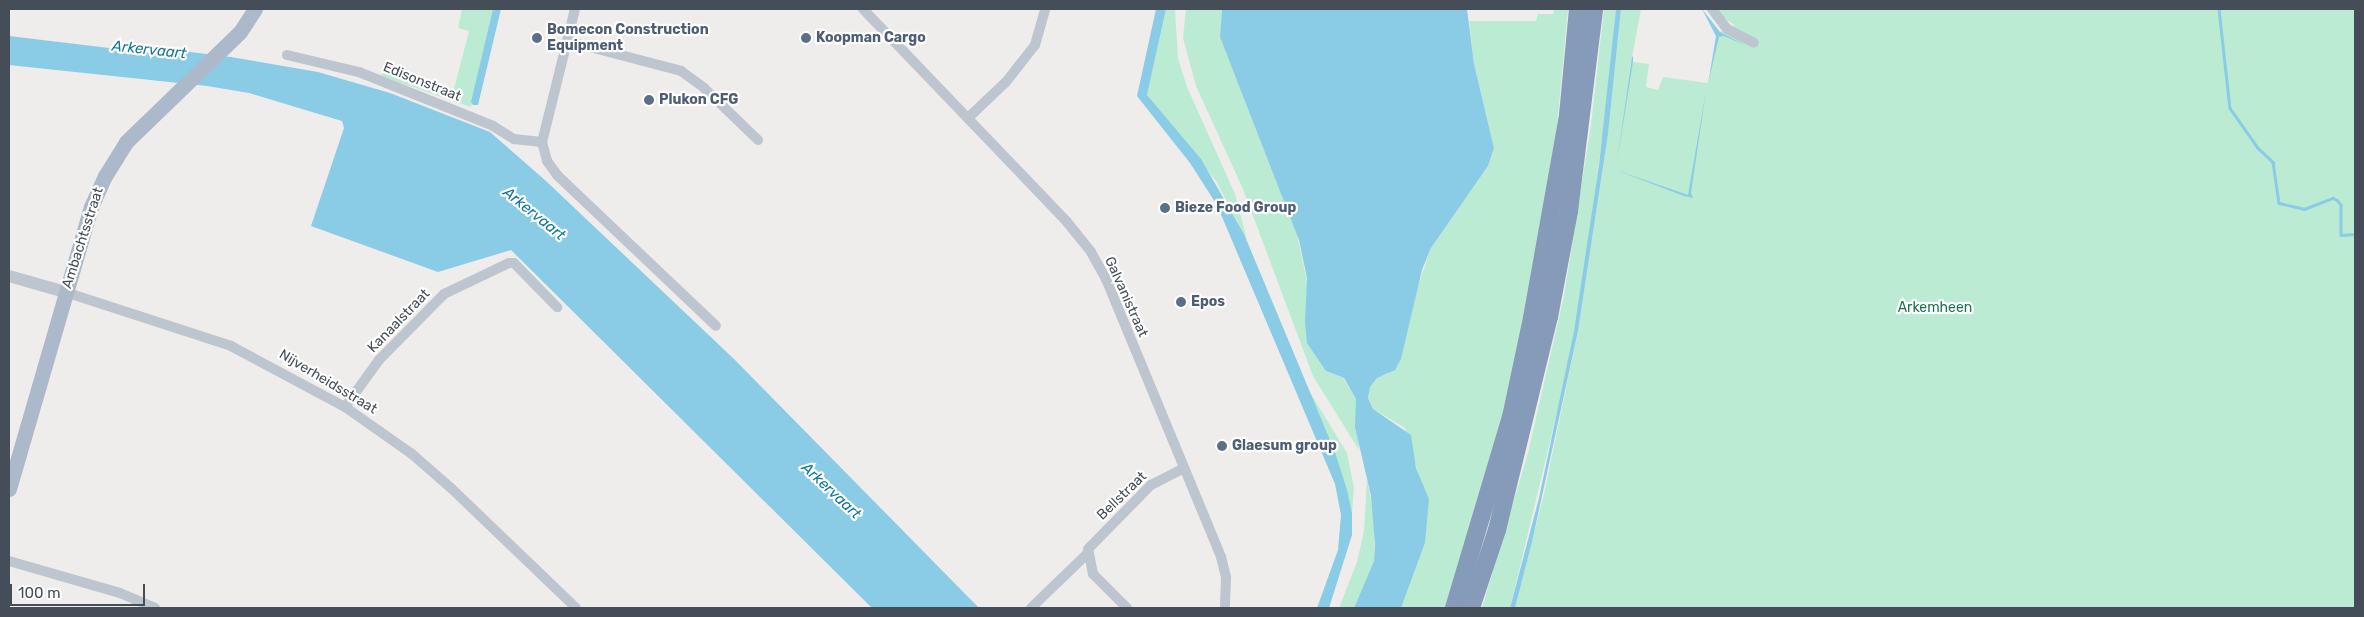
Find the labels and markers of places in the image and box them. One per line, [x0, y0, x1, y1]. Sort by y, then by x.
place label: Bomecon Construction Equipment [547, 22, 709, 54]
place label: Koopman Cargo [816, 30, 926, 46]
marker: Bomecon Construction Equipment [531, 32, 543, 44]
marker: Koopman Cargo [800, 32, 812, 44]
place label: Plukon CFG [659, 92, 738, 108]
marker: Plukon CFG [643, 94, 655, 106]
place label: Bieze Food Group [1175, 200, 1296, 216]
marker: Bieze Food Group [1159, 202, 1171, 214]
place label: Epos [1191, 294, 1225, 310]
marker: Epos [1175, 296, 1187, 308]
place label: Glaesum group [1232, 438, 1337, 454]
marker: Glaesum group [1216, 440, 1228, 452]

